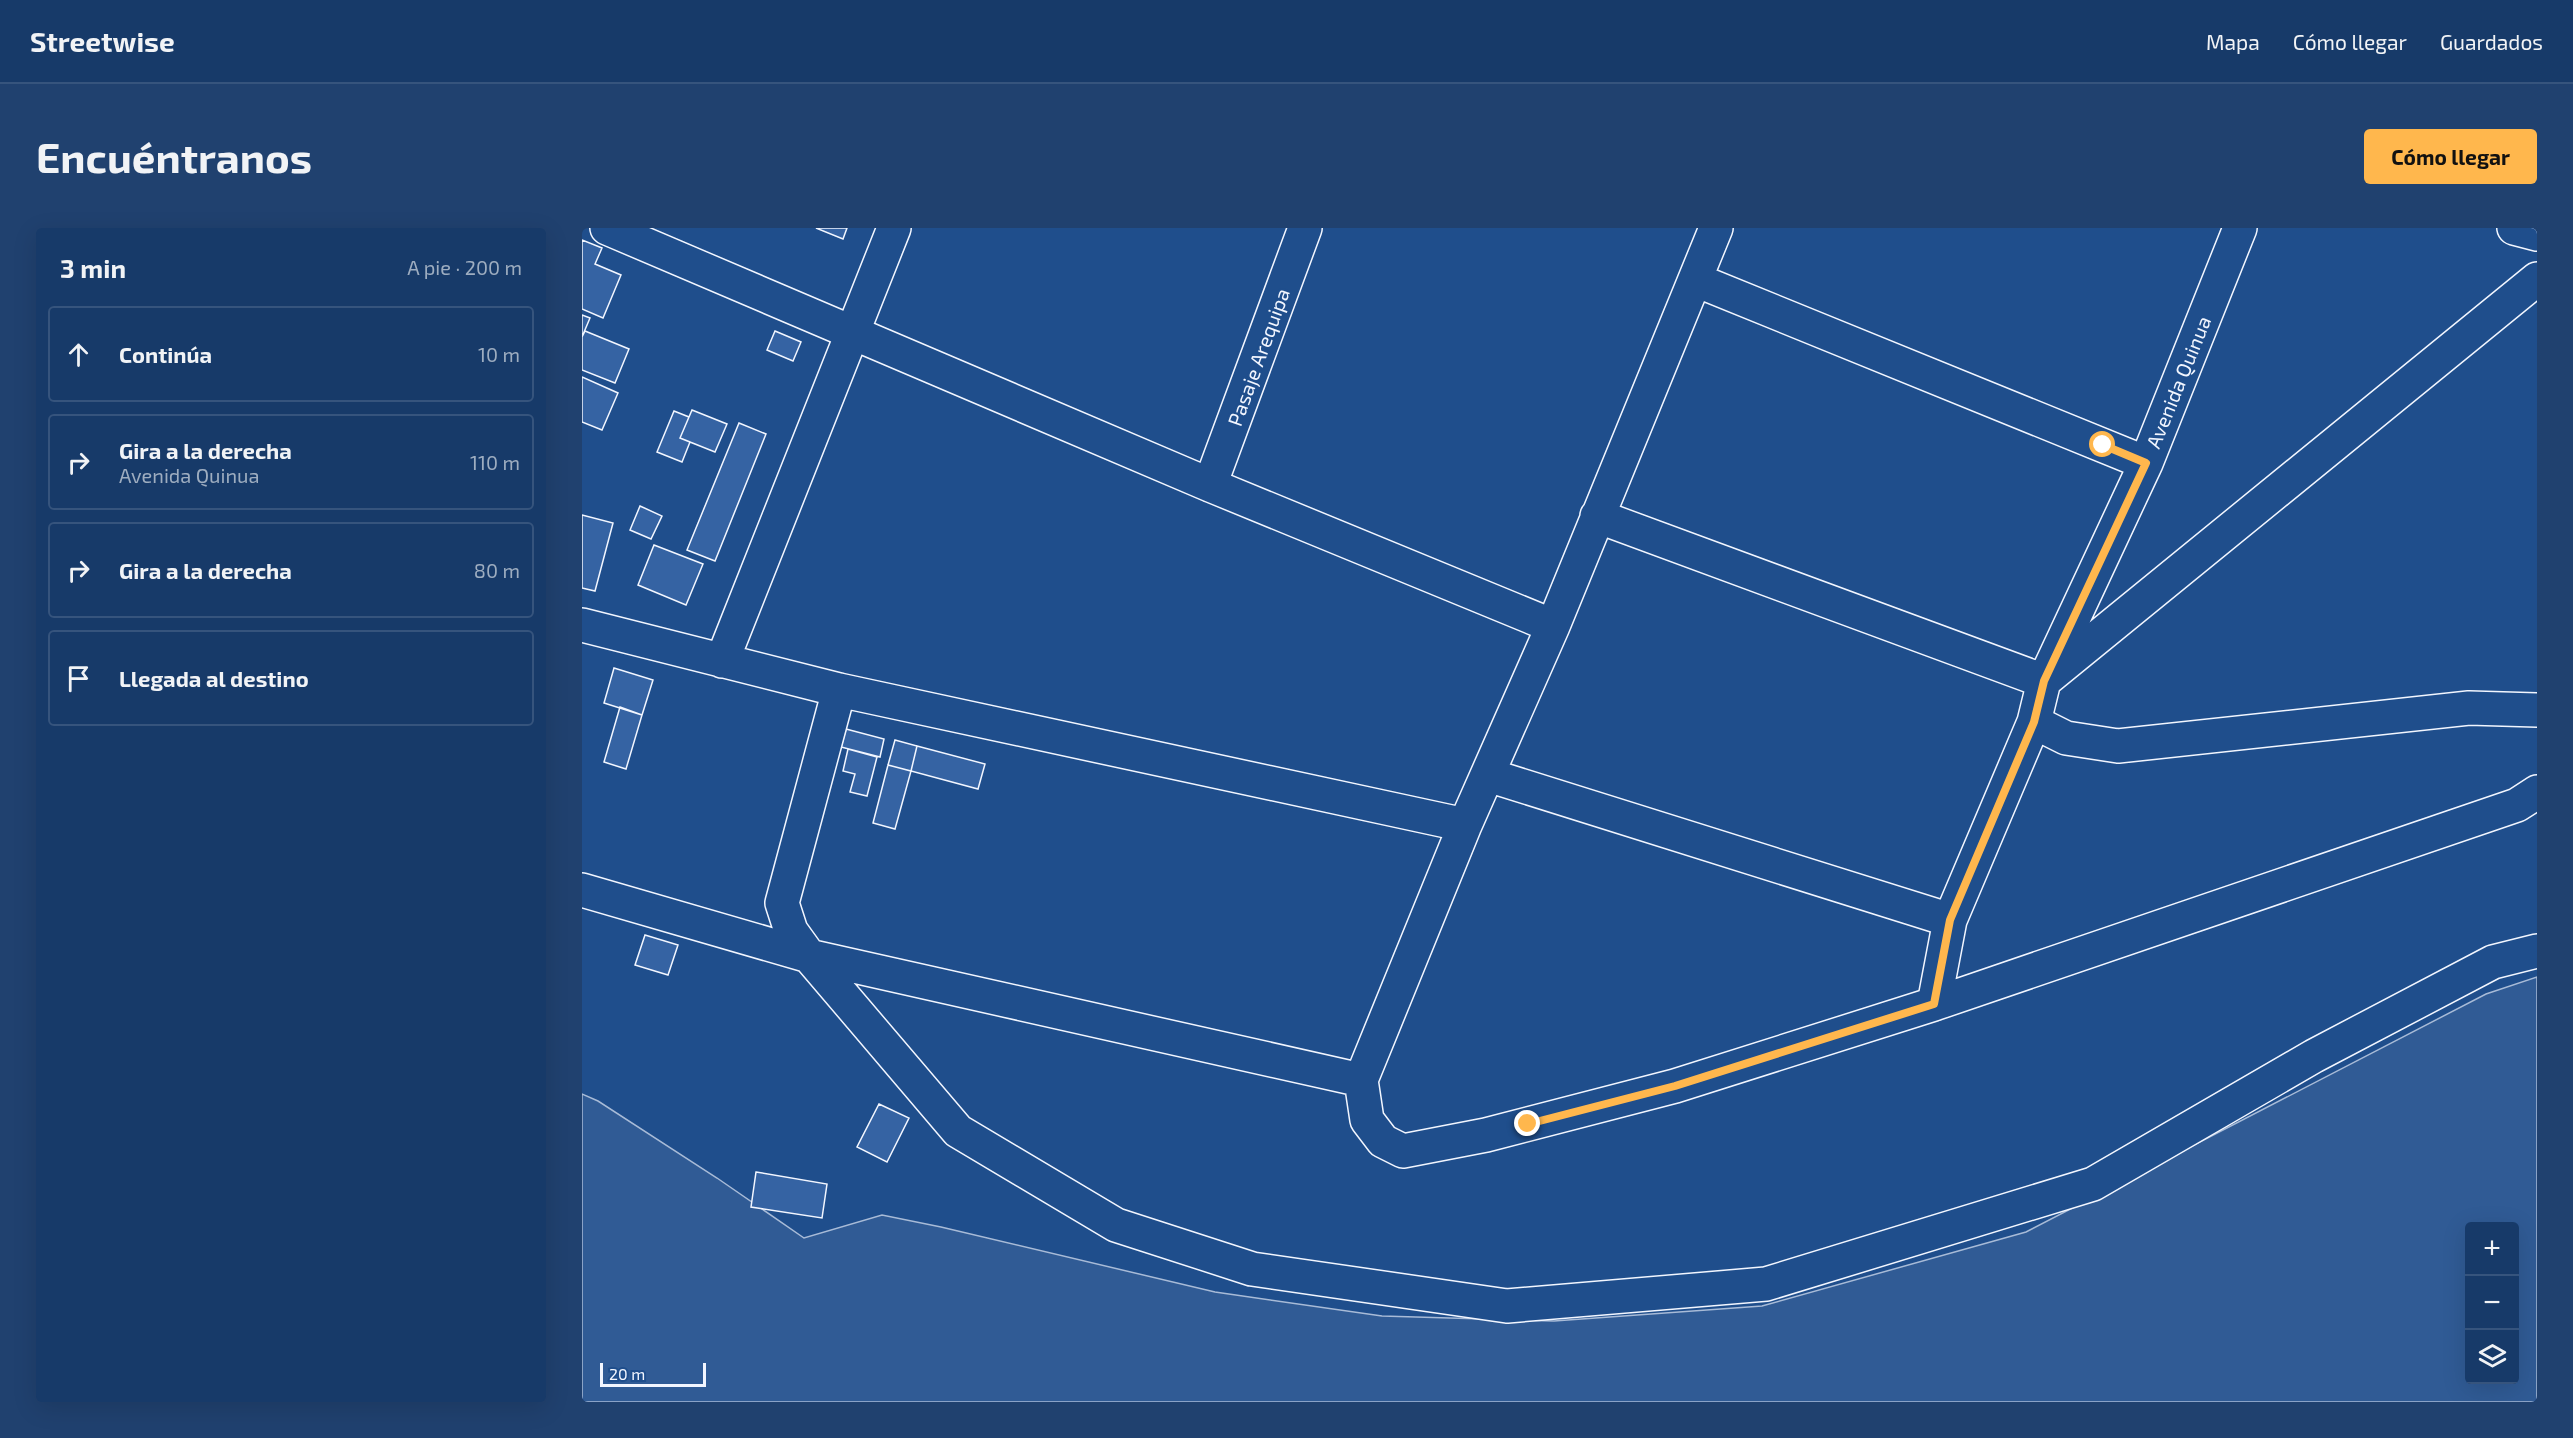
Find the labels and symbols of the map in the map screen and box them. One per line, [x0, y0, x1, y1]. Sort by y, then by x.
street label: Pasaje Arequipa [1222, 285, 1294, 429]
street label: Avenida Quinua [2141, 312, 2215, 452]
route start [2089, 431, 2115, 457]
route end [1514, 1110, 1540, 1136]
scale bar [600, 1360, 706, 1388]

